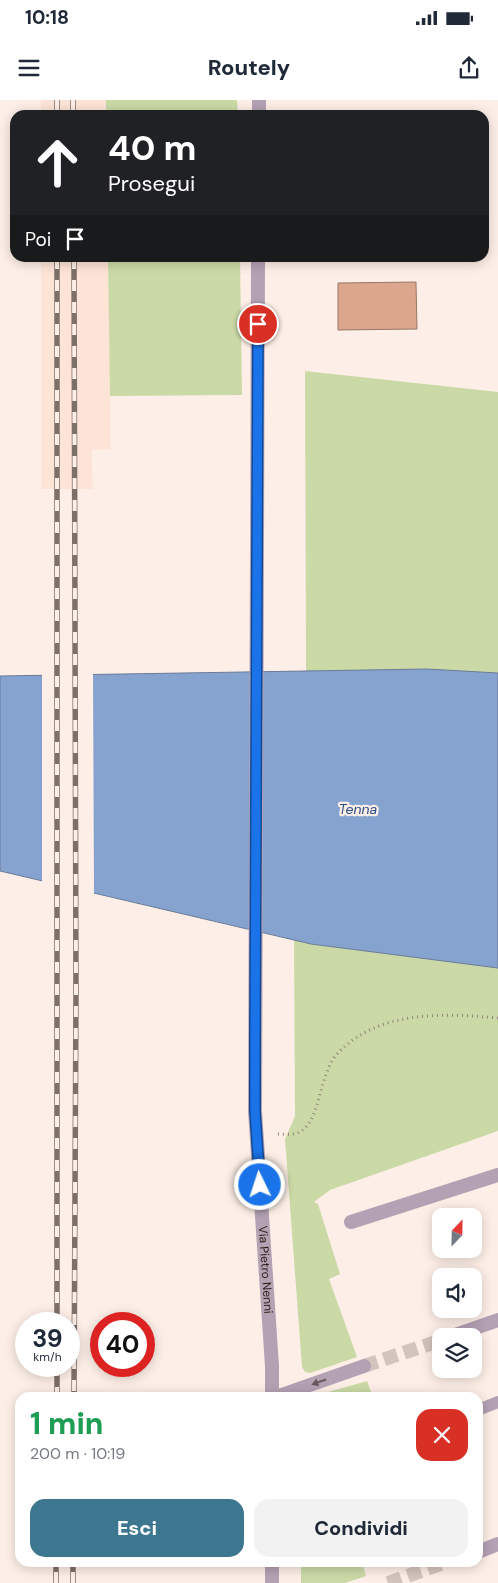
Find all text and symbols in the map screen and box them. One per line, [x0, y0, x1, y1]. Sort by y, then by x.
text: 10:18 [25, 5, 69, 30]
text: Routely [208, 53, 290, 82]
icon: menu [15, 54, 43, 82]
icon: share [455, 54, 483, 82]
text: 40 m [108, 125, 197, 171]
icon: ahead [25, 130, 90, 195]
text: Prosegui [108, 169, 195, 198]
icon: arrive [61, 225, 89, 253]
text: Poi [25, 227, 51, 252]
pin [237, 303, 279, 345]
icon: arrive [244, 310, 272, 338]
water label: Tenna [339, 800, 378, 818]
position arrow [233, 1158, 285, 1210]
north arrow [432, 1208, 482, 1258]
map controls [432, 1208, 482, 1378]
street label: Via Pietro Nenni [255, 1225, 276, 1314]
button: sound [432, 1268, 482, 1318]
speed limit sign: 40 [90, 1312, 155, 1377]
text: 39 [32, 1322, 63, 1355]
button: layers [432, 1328, 482, 1378]
text: km/h [33, 1349, 62, 1365]
one-way arrow [311, 1378, 326, 1386]
text: 1 min [30, 1404, 103, 1443]
button: close [416, 1409, 468, 1461]
text: 200 m · 10:19 [30, 1443, 125, 1464]
button: Esci [30, 1499, 244, 1557]
button: Condividi [254, 1499, 468, 1557]

